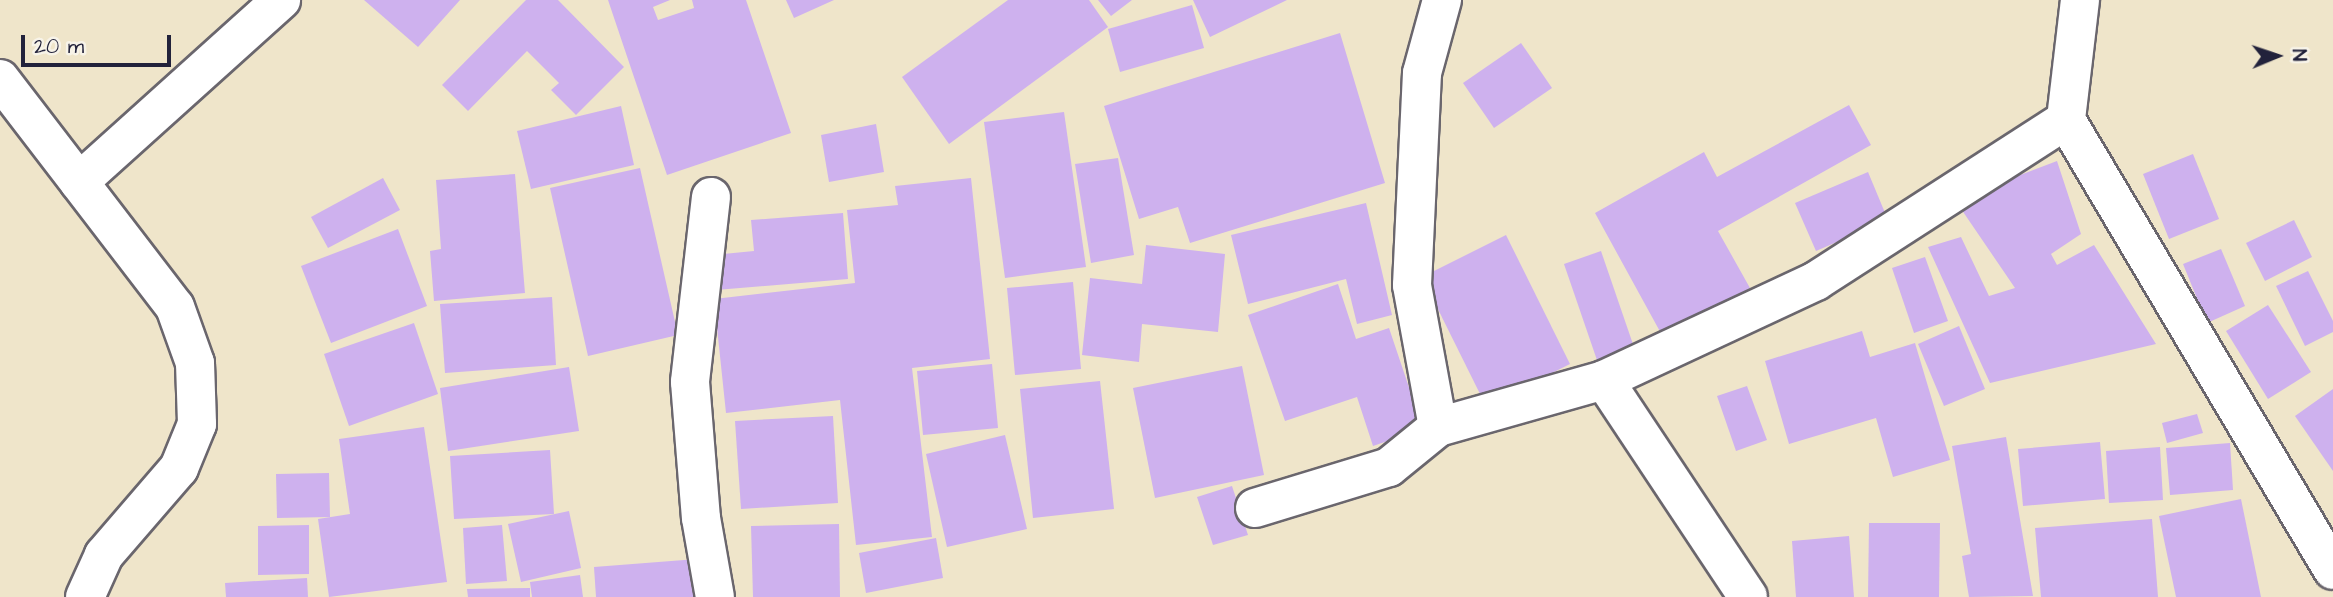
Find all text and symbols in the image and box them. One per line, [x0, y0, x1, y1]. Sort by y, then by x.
scale bar [24, 21, 175, 65]
north arrow [2242, 21, 2312, 91]
text: 20 m [34, 32, 84, 61]
text: N [2285, 49, 2312, 62]

